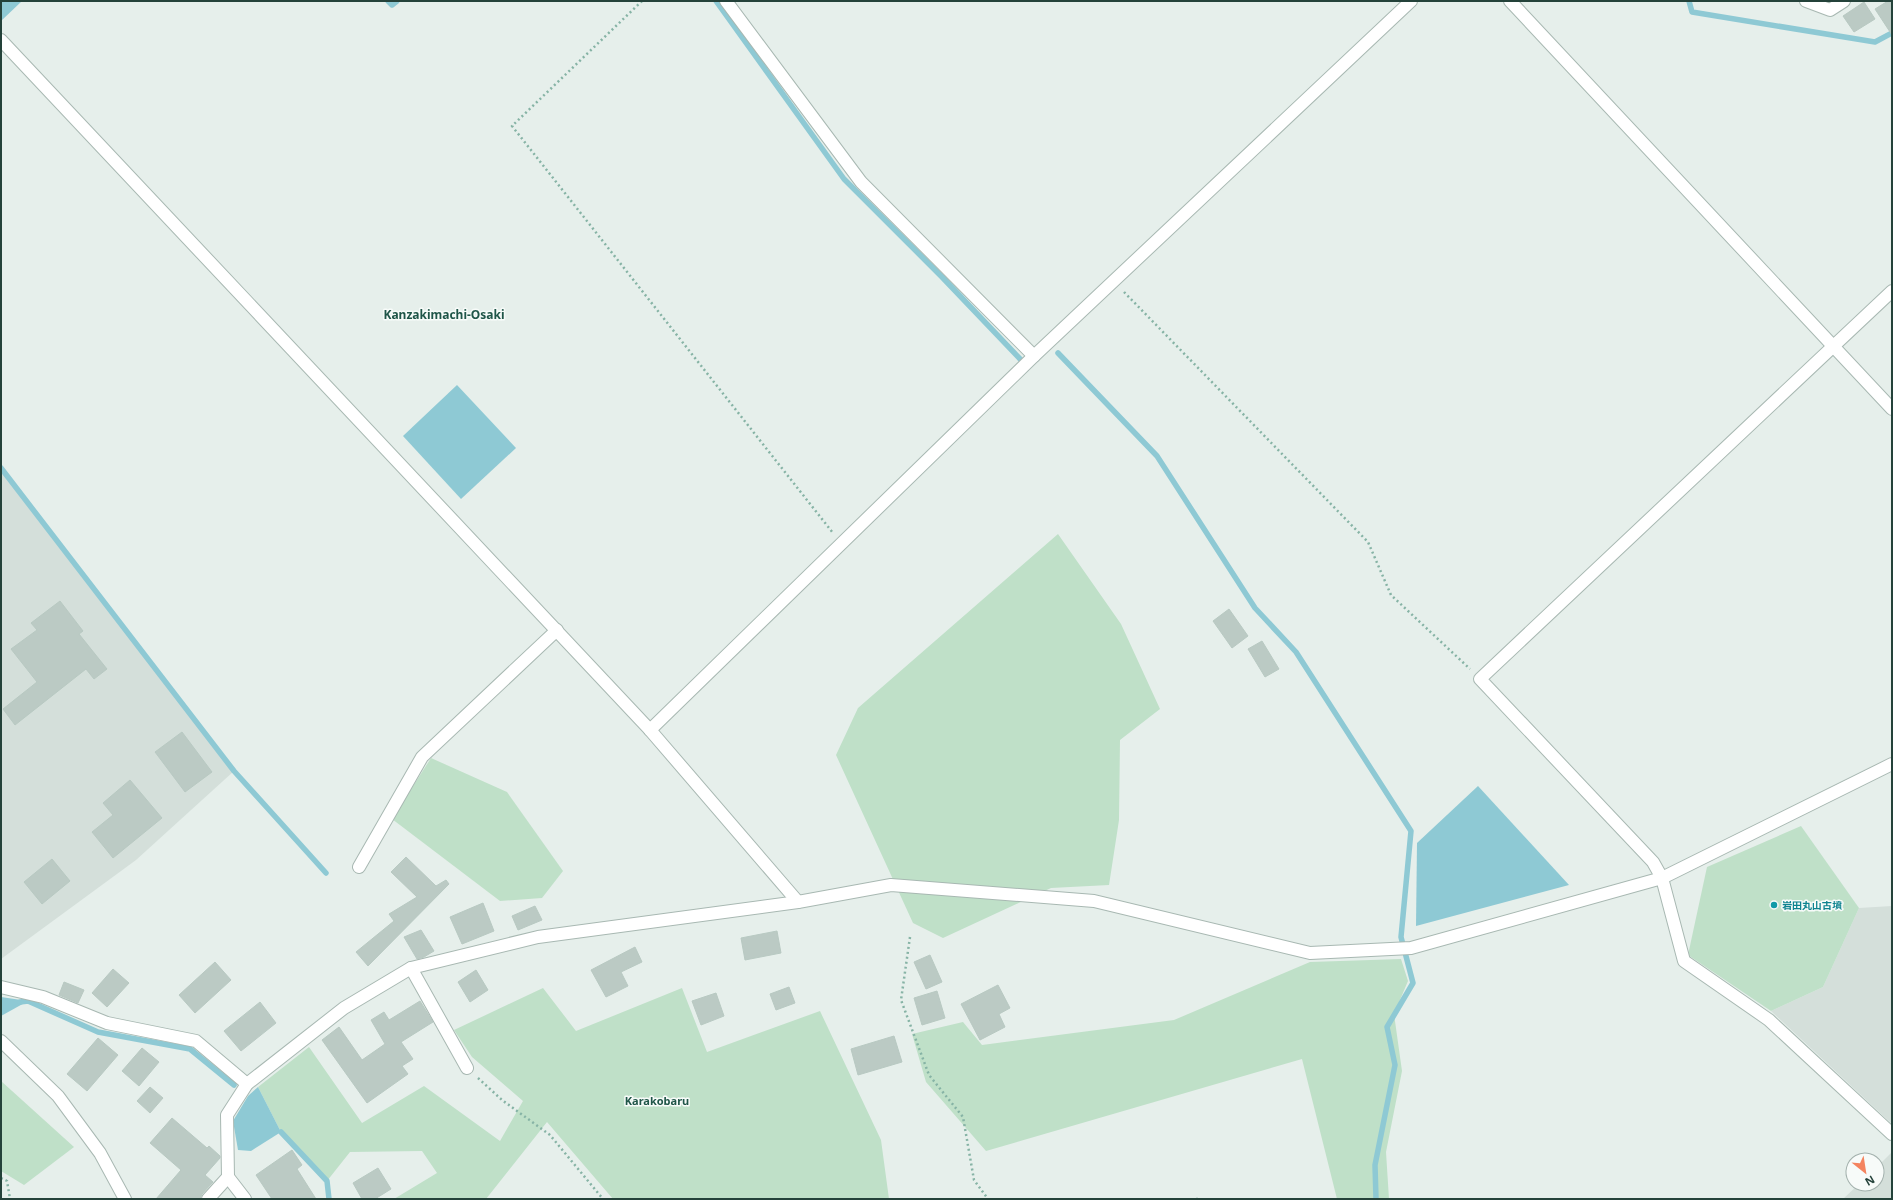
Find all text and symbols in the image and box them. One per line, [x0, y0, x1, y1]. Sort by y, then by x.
district label: Kanzakimachi-Osaki [383, 306, 505, 323]
place label: 岩田丸山古墳 [1782, 898, 1843, 912]
marker: 岩田丸山古墳 [1769, 900, 1779, 910]
district label: Karakobaru [625, 1093, 689, 1108]
north arrow [1845, 1152, 1885, 1192]
text: N [1863, 1172, 1878, 1190]

